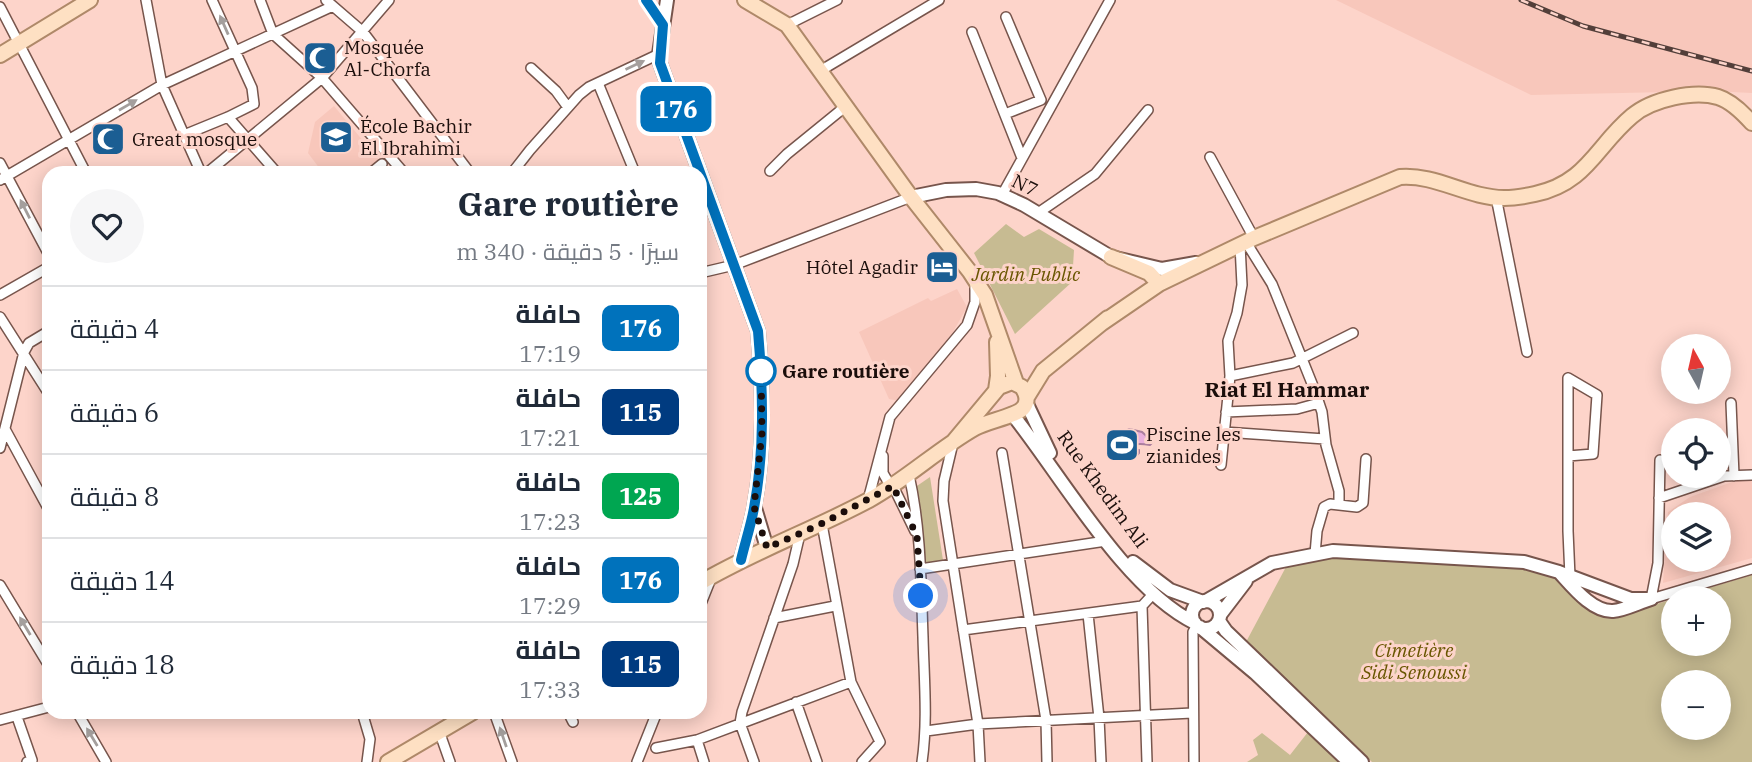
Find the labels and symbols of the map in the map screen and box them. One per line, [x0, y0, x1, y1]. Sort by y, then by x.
one-way arrow [218, 15, 230, 35]
place label: Mosquée Al-Chorfa [344, 35, 431, 81]
mosque icon: Mosquée Al-Chorfa [301, 39, 339, 77]
one-way arrow [624, 59, 645, 70]
line badge: 176 [636, 86, 716, 132]
one-way arrow [119, 98, 138, 111]
place label: École Bachir El Ibrahimi [360, 114, 472, 160]
school or university icon: École Bachir El Ibrahimi [317, 118, 355, 156]
mosque icon: Great mosque [89, 120, 127, 158]
place label: Great mosque [132, 127, 257, 151]
street label: N7 [1008, 168, 1042, 202]
one-way arrow [19, 199, 31, 219]
hotel icon: Hôtel Agadir [923, 248, 961, 286]
place label: Hôtel Agadir [806, 255, 919, 279]
park label: Jardin Public [971, 262, 1080, 286]
north arrow [1661, 334, 1731, 404]
marker: Gare routière [746, 356, 776, 386]
place label: Gare routière [782, 359, 910, 383]
district label: Riat El Hammar [1205, 375, 1370, 403]
place label: Piscine les zianides [1146, 422, 1241, 468]
street label: Rue Khedim Ali [1052, 426, 1154, 552]
sports icon: Piscine les zianides [1103, 426, 1141, 464]
your location [903, 578, 938, 613]
one-way arrow [18, 616, 31, 635]
park label: Cimetière Sidi Senoussi [1360, 638, 1467, 684]
one-way arrow [86, 727, 98, 747]
one-way arrow [497, 727, 508, 748]

